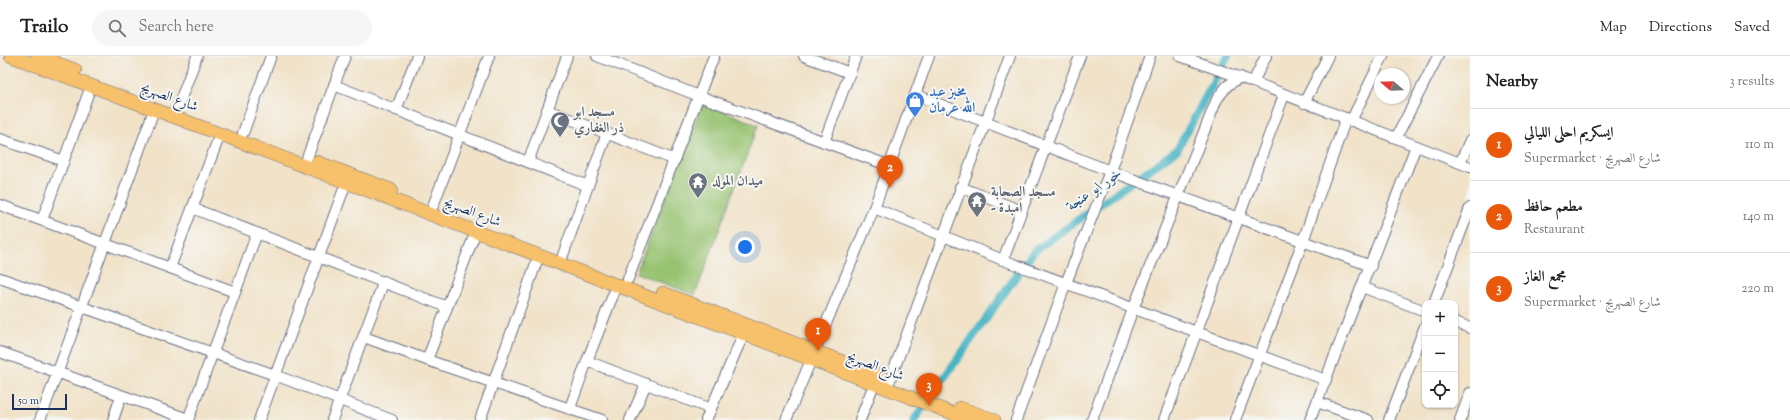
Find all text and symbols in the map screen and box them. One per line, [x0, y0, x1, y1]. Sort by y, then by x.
search box [92, 10, 372, 46]
text: Trailo [20, 14, 68, 41]
icon: search [106, 17, 128, 39]
text: Search here [138, 17, 214, 38]
text: Map [1600, 18, 1627, 38]
text: Directions [1649, 18, 1712, 38]
text: Saved [1734, 18, 1770, 38]
north arrow [1374, 68, 1410, 104]
text: Nearby [1486, 70, 1538, 94]
text: 3 results [1729, 73, 1774, 91]
street label: شارع الصهريج [137, 78, 201, 119]
place label: مخبز عبد الله عرمان [929, 83, 975, 119]
shop icon: مخبز عبد الله عرمان [904, 90, 926, 118]
place label: مسجد ابو ذر الغفاري [572, 103, 624, 139]
mosque icon: مسجد ابو ذر الغفاري [549, 110, 571, 138]
text: ايسكريم احلى الليالي [1524, 123, 1613, 144]
text: 1 [1497, 136, 1501, 154]
text: 110 m [1745, 136, 1774, 154]
text: Supermarket · شارع الصهريج [1524, 150, 1661, 168]
pin: 2 [877, 155, 903, 188]
water label: خور ابو عنجة [1061, 163, 1127, 218]
temple icon: ميدان المولد [687, 171, 709, 199]
place label: ميدان المولد [712, 172, 763, 192]
place label: مسجد الصحابة - امبدة [991, 183, 1056, 219]
temple icon: مسجد الصحابة - امبدة [966, 190, 988, 218]
street label: شارع الصهريج [440, 193, 504, 234]
text: مطعم حافظ [1524, 197, 1583, 218]
text: 2 [1496, 208, 1502, 226]
text: 140 m [1743, 208, 1774, 226]
text: Restaurant [1524, 221, 1585, 239]
your location [735, 237, 755, 257]
text: مجمع الغاز [1524, 267, 1566, 288]
text: 3 [1496, 280, 1502, 298]
text: 220 m [1741, 280, 1774, 298]
text: Supermarket · شارع الصهريج [1524, 294, 1661, 312]
map controls [1422, 300, 1458, 408]
button: + [1422, 300, 1458, 336]
pin: 1 [805, 318, 831, 351]
button: − [1422, 336, 1458, 372]
street label: شارع الصهريج [843, 347, 907, 388]
button: locate [1422, 372, 1458, 408]
pin: 3 [916, 373, 942, 406]
scale bar [12, 392, 67, 411]
text: 50 m [18, 393, 39, 409]

